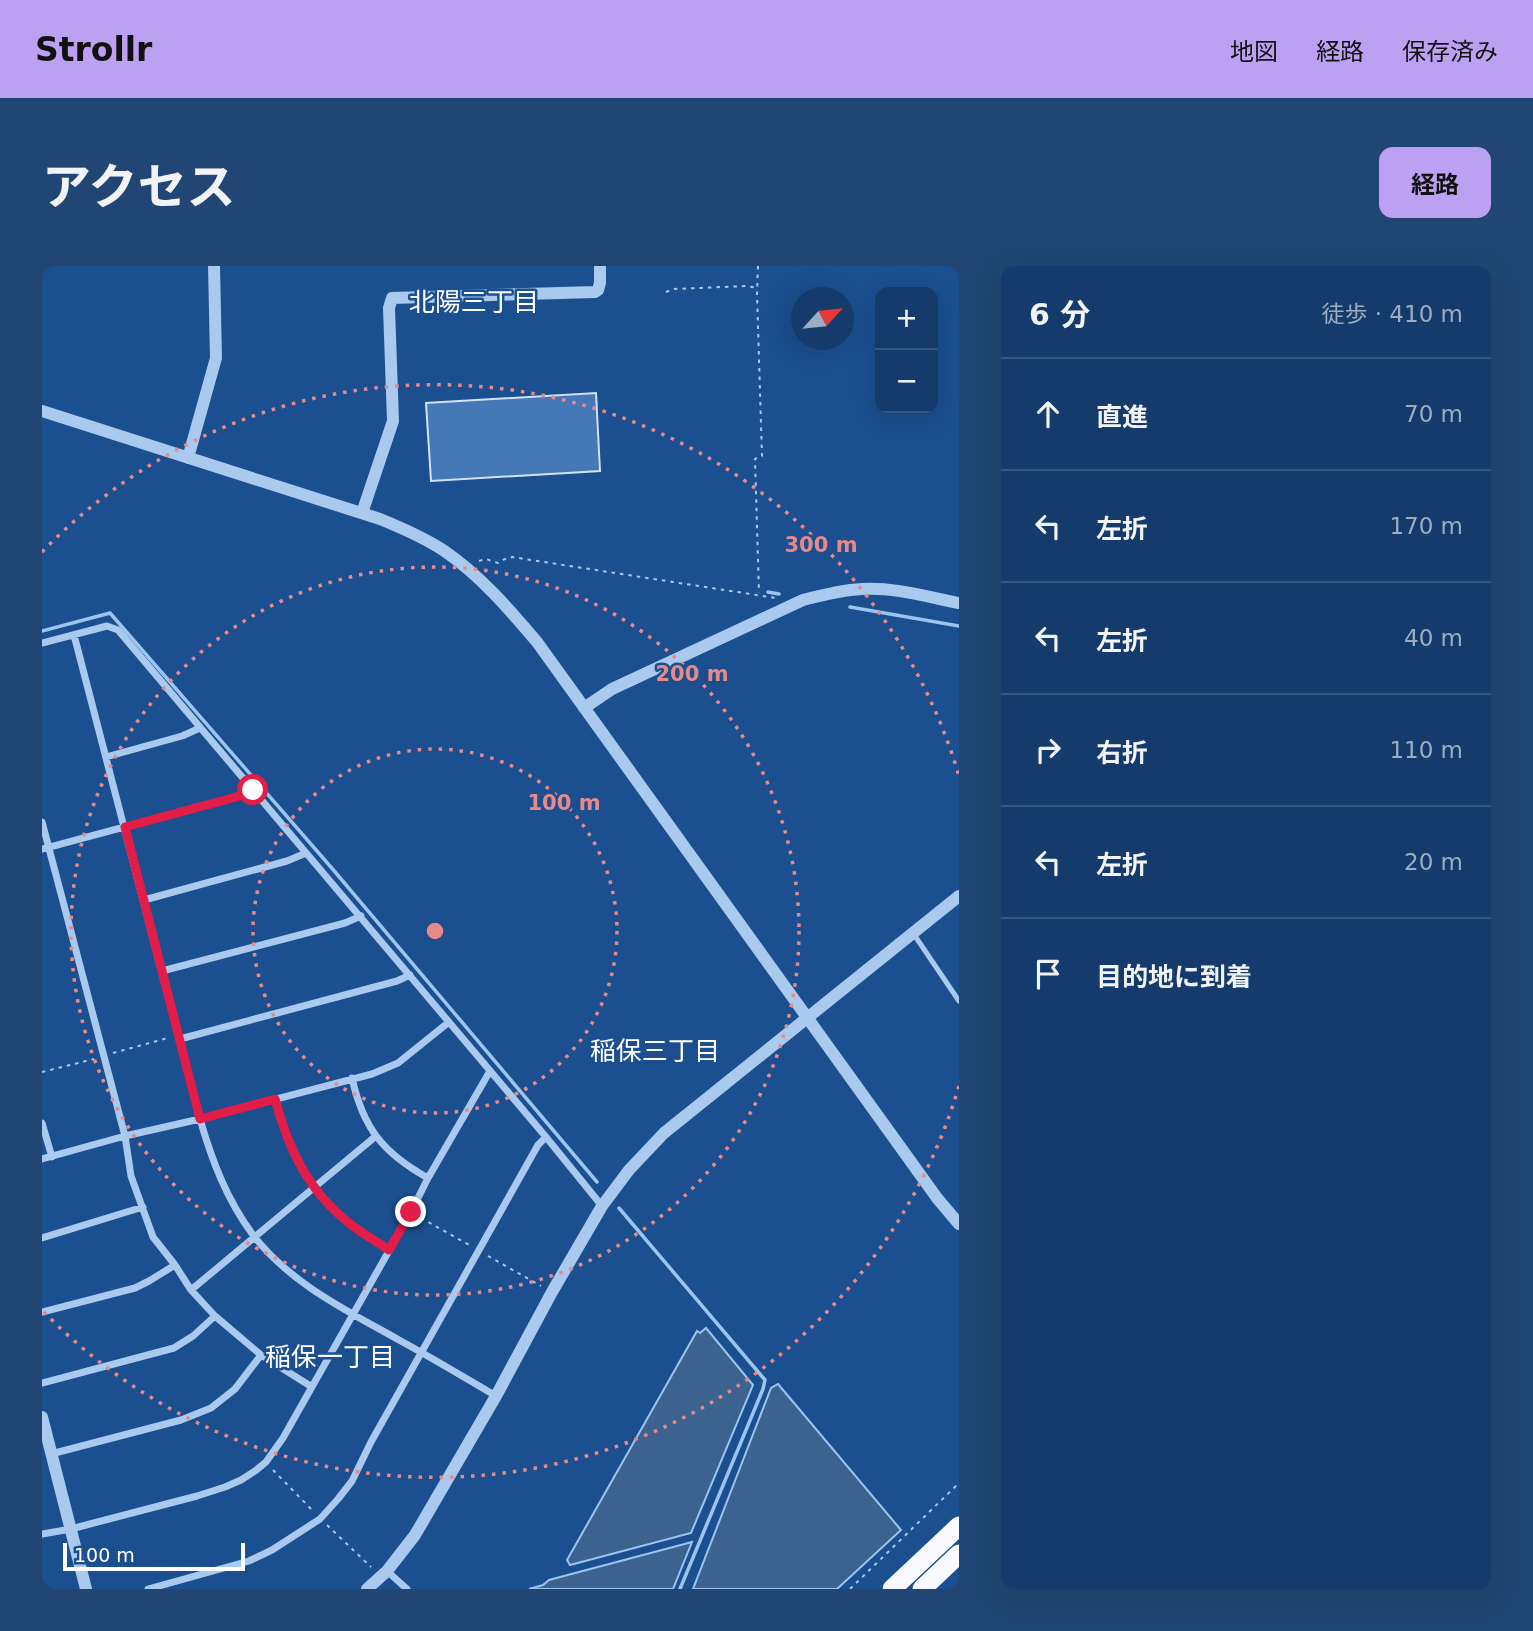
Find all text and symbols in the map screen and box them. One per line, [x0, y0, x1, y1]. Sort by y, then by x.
text: Strollr [35, 30, 152, 69]
text: 地図 [1230, 38, 1278, 66]
text: 経路 [1316, 38, 1364, 66]
text: 保存済み [1402, 38, 1498, 66]
button: 経路 [1379, 147, 1491, 218]
text: アクセス [42, 159, 236, 216]
district label: 北陽三丁目 [409, 287, 539, 317]
north arrow [791, 287, 854, 350]
map controls [875, 287, 938, 413]
button: + [875, 287, 938, 350]
text: 6 分 [1029, 297, 1090, 332]
text: 徒歩 · 410 m [1321, 301, 1463, 327]
button: − [875, 350, 938, 413]
icon: ahead [1029, 395, 1067, 433]
text: 70 m [1404, 401, 1463, 427]
text: 直進 [1096, 402, 1148, 432]
icon: left [1029, 507, 1067, 545]
text: 170 m [1389, 513, 1463, 539]
text: 左折 [1096, 514, 1148, 544]
text: 300 m [784, 533, 858, 557]
icon: left [1029, 619, 1067, 657]
text: 40 m [1404, 625, 1463, 651]
text: 左折 [1096, 626, 1148, 656]
text: 200 m [655, 662, 729, 686]
icon: right [1029, 731, 1067, 769]
text: 110 m [1389, 737, 1463, 763]
text: 右折 [1096, 738, 1148, 768]
route start [237, 774, 268, 805]
text: 100 m [527, 791, 601, 815]
icon: left [1029, 843, 1067, 881]
text: 20 m [1404, 849, 1463, 875]
text: 左折 [1096, 850, 1148, 880]
centre of rings [423, 919, 447, 943]
icon: arrive [1029, 955, 1067, 993]
text: 目的地に到着 [1096, 962, 1252, 992]
district label: 稲保三丁目 [590, 1036, 720, 1066]
route end [395, 1196, 426, 1227]
district label: 稲保一丁目 [265, 1342, 395, 1372]
scale bar [63, 1540, 245, 1572]
text: 100 m [74, 1544, 135, 1566]

